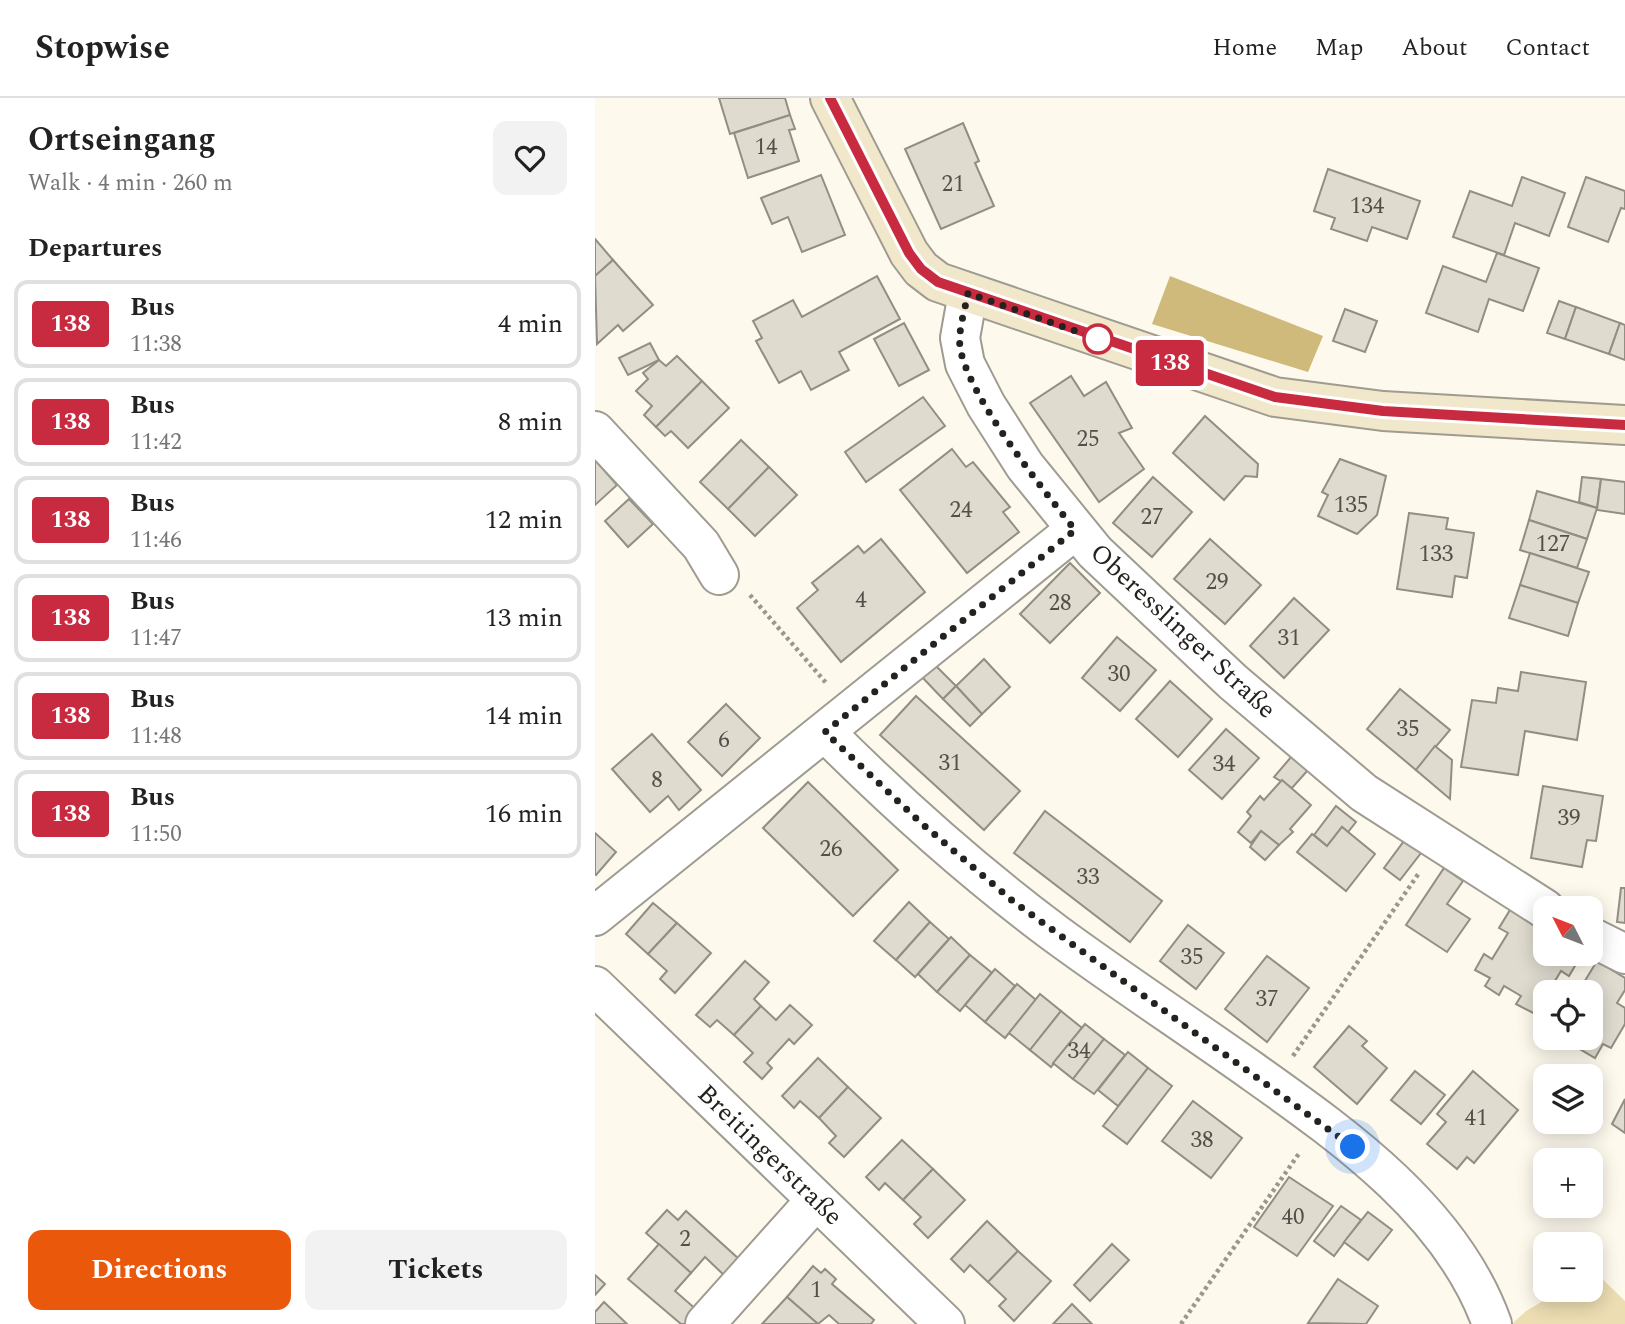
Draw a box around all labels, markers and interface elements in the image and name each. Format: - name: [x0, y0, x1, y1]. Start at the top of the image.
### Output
- text: Stopwise: [35, 23, 170, 73]
- text: Home: [1212, 30, 1277, 66]
- text: Map: [1315, 30, 1363, 66]
- text: About: [1401, 30, 1467, 66]
- text: Contact: [1505, 30, 1590, 66]
- text: Ortseingang: [28, 115, 216, 165]
- button: heart: [493, 121, 567, 195]
- house number: 14: [755, 130, 778, 165]
- text: Walk · 4 min · 260 m: [28, 166, 233, 201]
- house number: 21: [942, 167, 965, 202]
- house number: 134: [1350, 189, 1385, 224]
- text: Departures: [28, 228, 162, 268]
- text: Bus: [130, 287, 175, 327]
- text: 4 min: [498, 304, 563, 344]
- text: 138: [50, 306, 91, 342]
- unlabelled marker: [1083, 324, 1113, 354]
- text: 11:38: [130, 327, 182, 362]
- line badge: 138: [1130, 340, 1210, 386]
- text: 138: [1150, 345, 1190, 381]
- text: Bus: [130, 385, 175, 425]
- text: 8 min: [498, 402, 563, 442]
- text: 138: [50, 404, 91, 440]
- house number: 25: [1077, 422, 1100, 457]
- text: 11:42: [130, 425, 182, 460]
- text: Bus: [130, 483, 175, 523]
- house number: 135: [1334, 488, 1368, 523]
- house number: 24: [950, 493, 973, 528]
- text: 12 min: [485, 500, 563, 540]
- house number: 27: [1141, 500, 1164, 535]
- text: 138: [50, 502, 91, 538]
- text: 11:46: [130, 523, 182, 558]
- house number: 127: [1536, 527, 1570, 562]
- street label: Oberesslinger Straße: [1081, 534, 1285, 728]
- house number: 133: [1419, 537, 1453, 572]
- house number: 29: [1206, 565, 1229, 600]
- text: Bus: [130, 581, 175, 621]
- house number: 4: [855, 583, 867, 618]
- house number: 28: [1049, 586, 1072, 621]
- text: 13 min: [485, 598, 563, 638]
- text: 138: [50, 600, 91, 636]
- text: 11:47: [130, 621, 182, 656]
- house number: 31: [1278, 621, 1301, 656]
- house number: 30: [1108, 657, 1131, 692]
- text: Bus: [130, 679, 175, 719]
- text: 14 min: [485, 696, 563, 736]
- text: 138: [50, 698, 91, 734]
- house number: 35: [1397, 712, 1420, 747]
- text: 11:48: [130, 719, 182, 754]
- house number: 6: [718, 723, 730, 758]
- house number: 31: [939, 746, 962, 781]
- house number: 34: [1213, 747, 1236, 782]
- house number: 8: [651, 763, 663, 798]
- text: Bus: [130, 777, 175, 817]
- text: 16 min: [485, 794, 563, 834]
- text: 138: [50, 796, 91, 832]
- house number: 39: [1558, 801, 1581, 836]
- text: 11:50: [130, 817, 182, 852]
- house number: 26: [820, 832, 843, 867]
- house number: 33: [1077, 860, 1100, 895]
- north arrow: [1533, 896, 1603, 966]
- map controls: [1533, 896, 1603, 1302]
- house number: 35: [1181, 940, 1204, 975]
- button: locate: [1533, 980, 1603, 1050]
- house number: 37: [1256, 982, 1279, 1017]
- house number: 34: [1068, 1034, 1091, 1069]
- button: layers: [1533, 1064, 1603, 1134]
- street label: Breitingerstraße: [688, 1075, 852, 1235]
- house number: 41: [1465, 1101, 1488, 1136]
- house number: 38: [1191, 1123, 1214, 1158]
- your location: [1335, 1129, 1370, 1164]
- button: +: [1533, 1148, 1603, 1218]
- house number: 40: [1282, 1200, 1305, 1235]
- house number: 2: [679, 1222, 691, 1257]
- button: Directions: [28, 1230, 291, 1310]
- button: Tickets: [305, 1230, 567, 1310]
- button: −: [1533, 1232, 1603, 1302]
- house number: 1: [810, 1273, 822, 1308]

